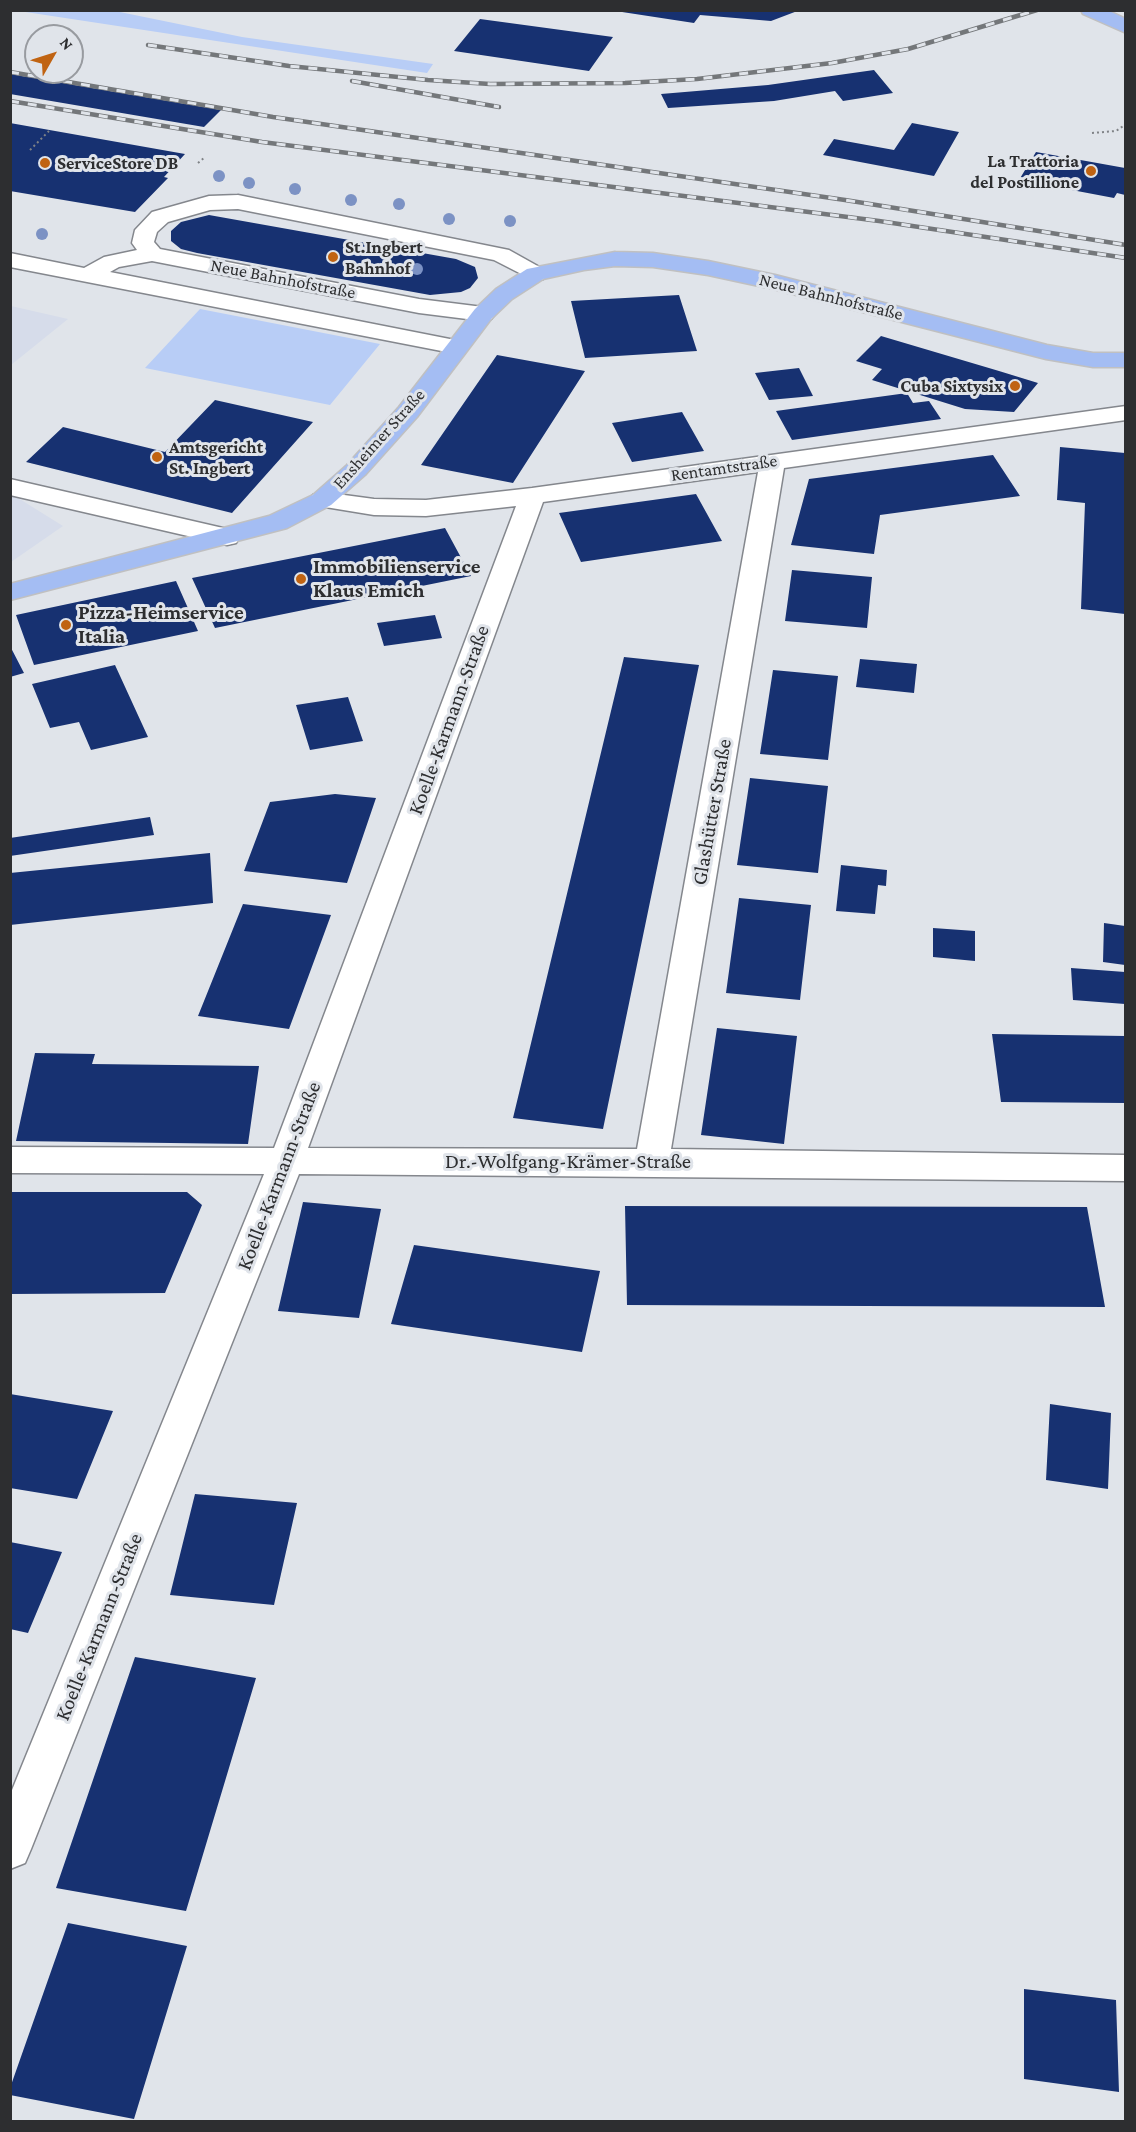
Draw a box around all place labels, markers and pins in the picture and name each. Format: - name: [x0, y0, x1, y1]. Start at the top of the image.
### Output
- place label: La Trattoria del Postillione: [970, 150, 1079, 192]
- place label: ServiceStore DB: [57, 152, 178, 174]
- marker: ServiceStore DB: [38, 156, 52, 170]
- marker: La Trattoria del Postillione: [1084, 164, 1098, 178]
- place label: St.Ingbert Bahnhof: [345, 236, 423, 278]
- marker: St.Ingbert Bahnhof: [326, 250, 340, 264]
- place label: Cuba Sixtysix: [900, 375, 1003, 397]
- marker: Cuba Sixtysix: [1008, 379, 1022, 393]
- place label: Amtsgericht St. Ingbert: [169, 436, 263, 478]
- marker: Amtsgericht St. Ingbert: [150, 450, 164, 464]
- place label: Immobilienservice Klaus Emich: [313, 554, 480, 604]
- marker: Immobilienservice Klaus Emich: [294, 572, 308, 586]
- place label: Pizza-Heimservice Italia: [78, 600, 244, 650]
- marker: Pizza-Heimservice Italia: [59, 618, 73, 632]

